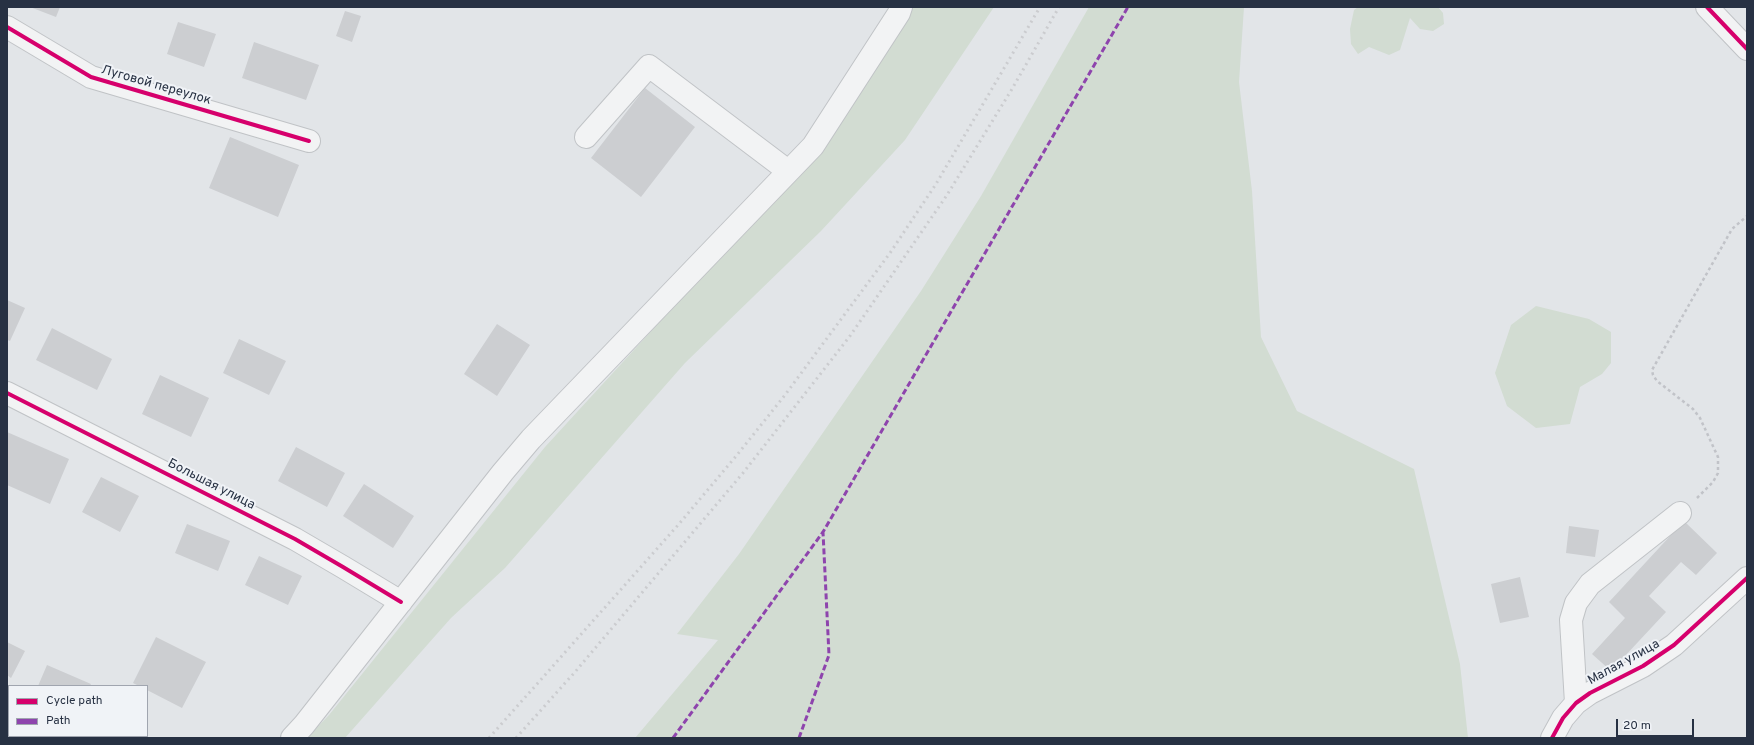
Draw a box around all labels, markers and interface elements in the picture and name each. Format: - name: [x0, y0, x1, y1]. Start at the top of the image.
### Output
- street label: Луговой переулок: [99, 63, 213, 109]
- street label: Большая улица: [165, 456, 257, 514]
- street label: Малая улица: [1585, 637, 1663, 689]
- legend: [8, 685, 148, 737]
- text: Cycle path: [46, 693, 103, 709]
- scale bar: [1618, 711, 1696, 737]
- text: Path: [46, 713, 71, 729]
- text: 20 m: [1623, 718, 1651, 734]

